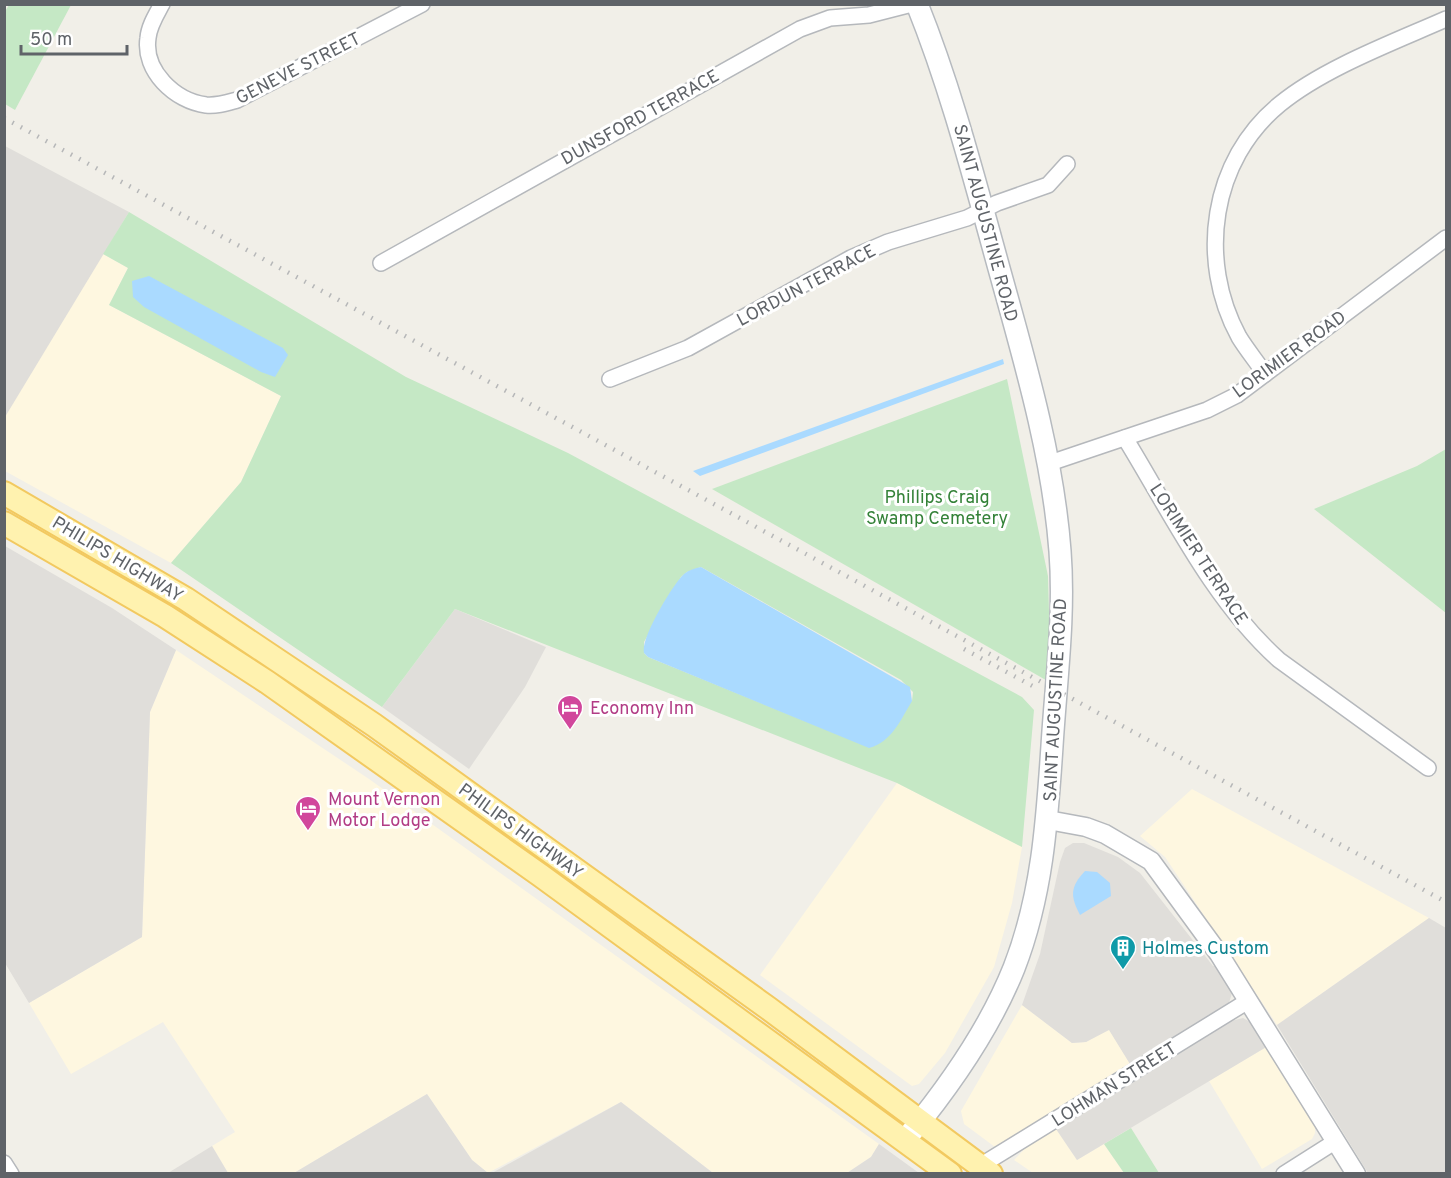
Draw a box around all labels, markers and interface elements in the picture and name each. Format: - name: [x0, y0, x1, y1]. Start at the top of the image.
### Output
- scale bar: [21, 18, 128, 56]
- street label: GENEVE STREET: [232, 28, 365, 111]
- text: 50 m: [30, 29, 72, 52]
- street label: DUNSFORD TERRACE: [558, 65, 724, 171]
- street label: SAINT AUGUSTINE ROAD: [947, 122, 1022, 325]
- street label: LORDUN TERRACE: [733, 240, 880, 333]
- street label: LORIMIER ROAD: [1229, 306, 1351, 404]
- street label: LORIMIER TERRACE: [1143, 480, 1252, 630]
- park label: Phillips Craig Swamp Cemetery: [866, 487, 1008, 531]
- street label: PHILIPS HIGHWAY: [48, 512, 187, 608]
- street label: SAINT AUGUSTINE ROAD: [1040, 598, 1073, 802]
- hotel icon: Economy Inn: [555, 693, 585, 731]
- place label: Economy Inn: [590, 698, 694, 721]
- street label: PHILIPS HIGHWAY: [453, 779, 587, 885]
- place label: Mount Vernon Motor Lodge: [328, 789, 440, 833]
- hotel icon: Mount Vernon Motor Lodge: [293, 794, 323, 832]
- building icon: Holmes Custom: [1108, 933, 1138, 971]
- place label: Holmes Custom: [1142, 938, 1269, 961]
- street label: LOHMAN STREET: [1048, 1038, 1182, 1133]

